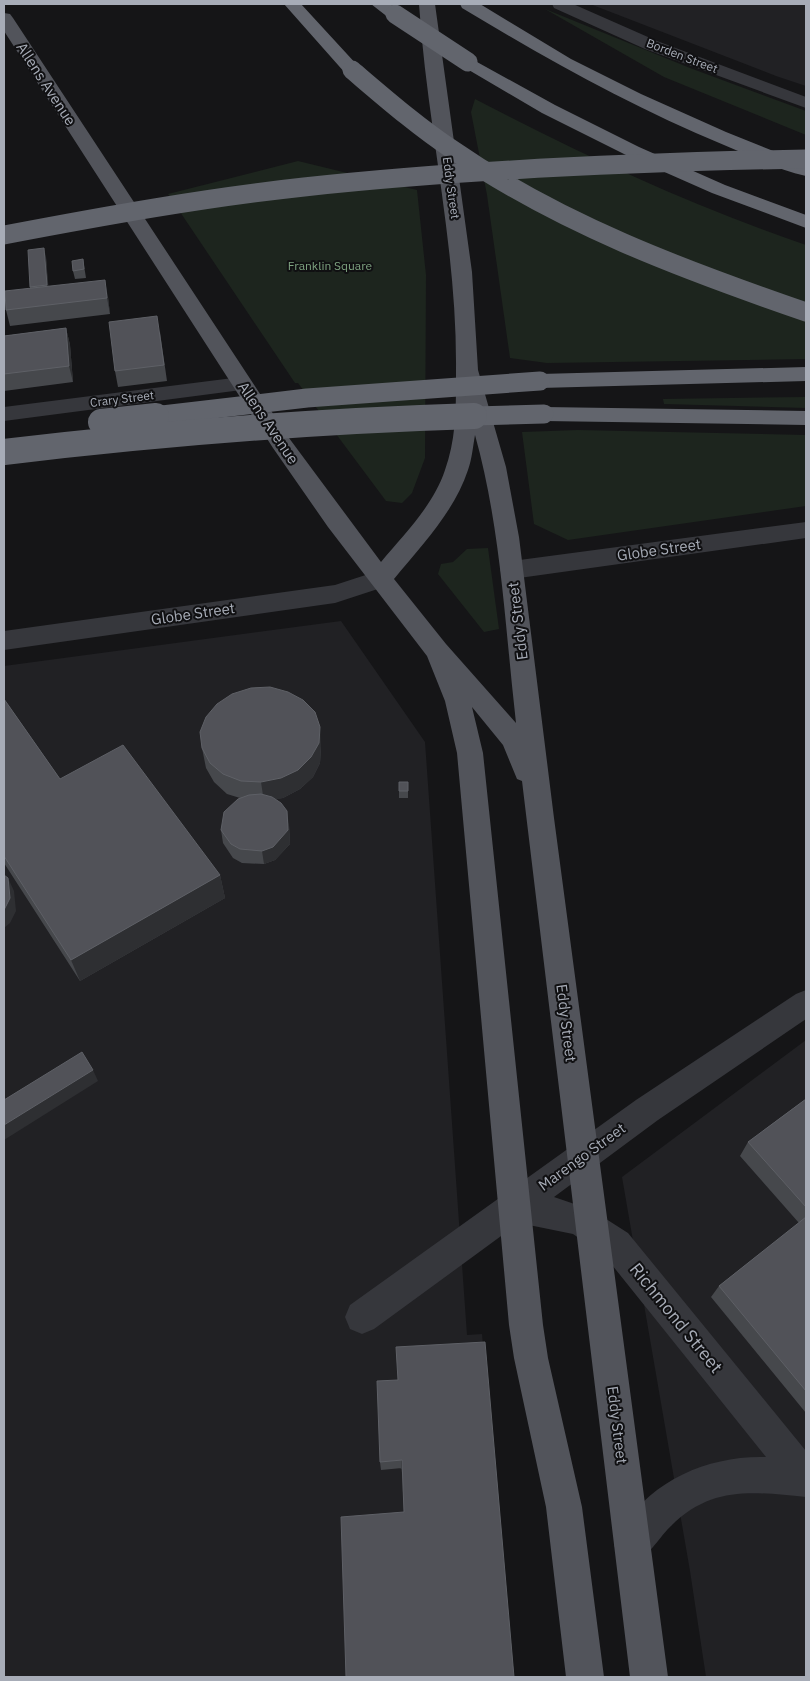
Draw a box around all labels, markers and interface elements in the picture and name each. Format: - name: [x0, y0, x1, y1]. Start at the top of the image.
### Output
- street label: Borden Street: [644, 35, 720, 76]
- street label: Allens Avenue: [12, 39, 80, 129]
- street label: Eddy Street: [440, 156, 463, 220]
- park label: Franklin Square: [288, 258, 373, 273]
- street label: Allens Avenue: [234, 378, 303, 468]
- street label: Crary Street: [89, 387, 155, 410]
- street label: Globe Street: [616, 534, 702, 565]
- street label: Eddy Street: [503, 581, 532, 661]
- street label: Globe Street: [150, 598, 236, 629]
- street label: Eddy Street: [552, 983, 581, 1063]
- street label: Marengo Street: [534, 1119, 629, 1195]
- street label: Richmond Street: [625, 1258, 728, 1378]
- street label: Eddy Street: [603, 1385, 632, 1465]

